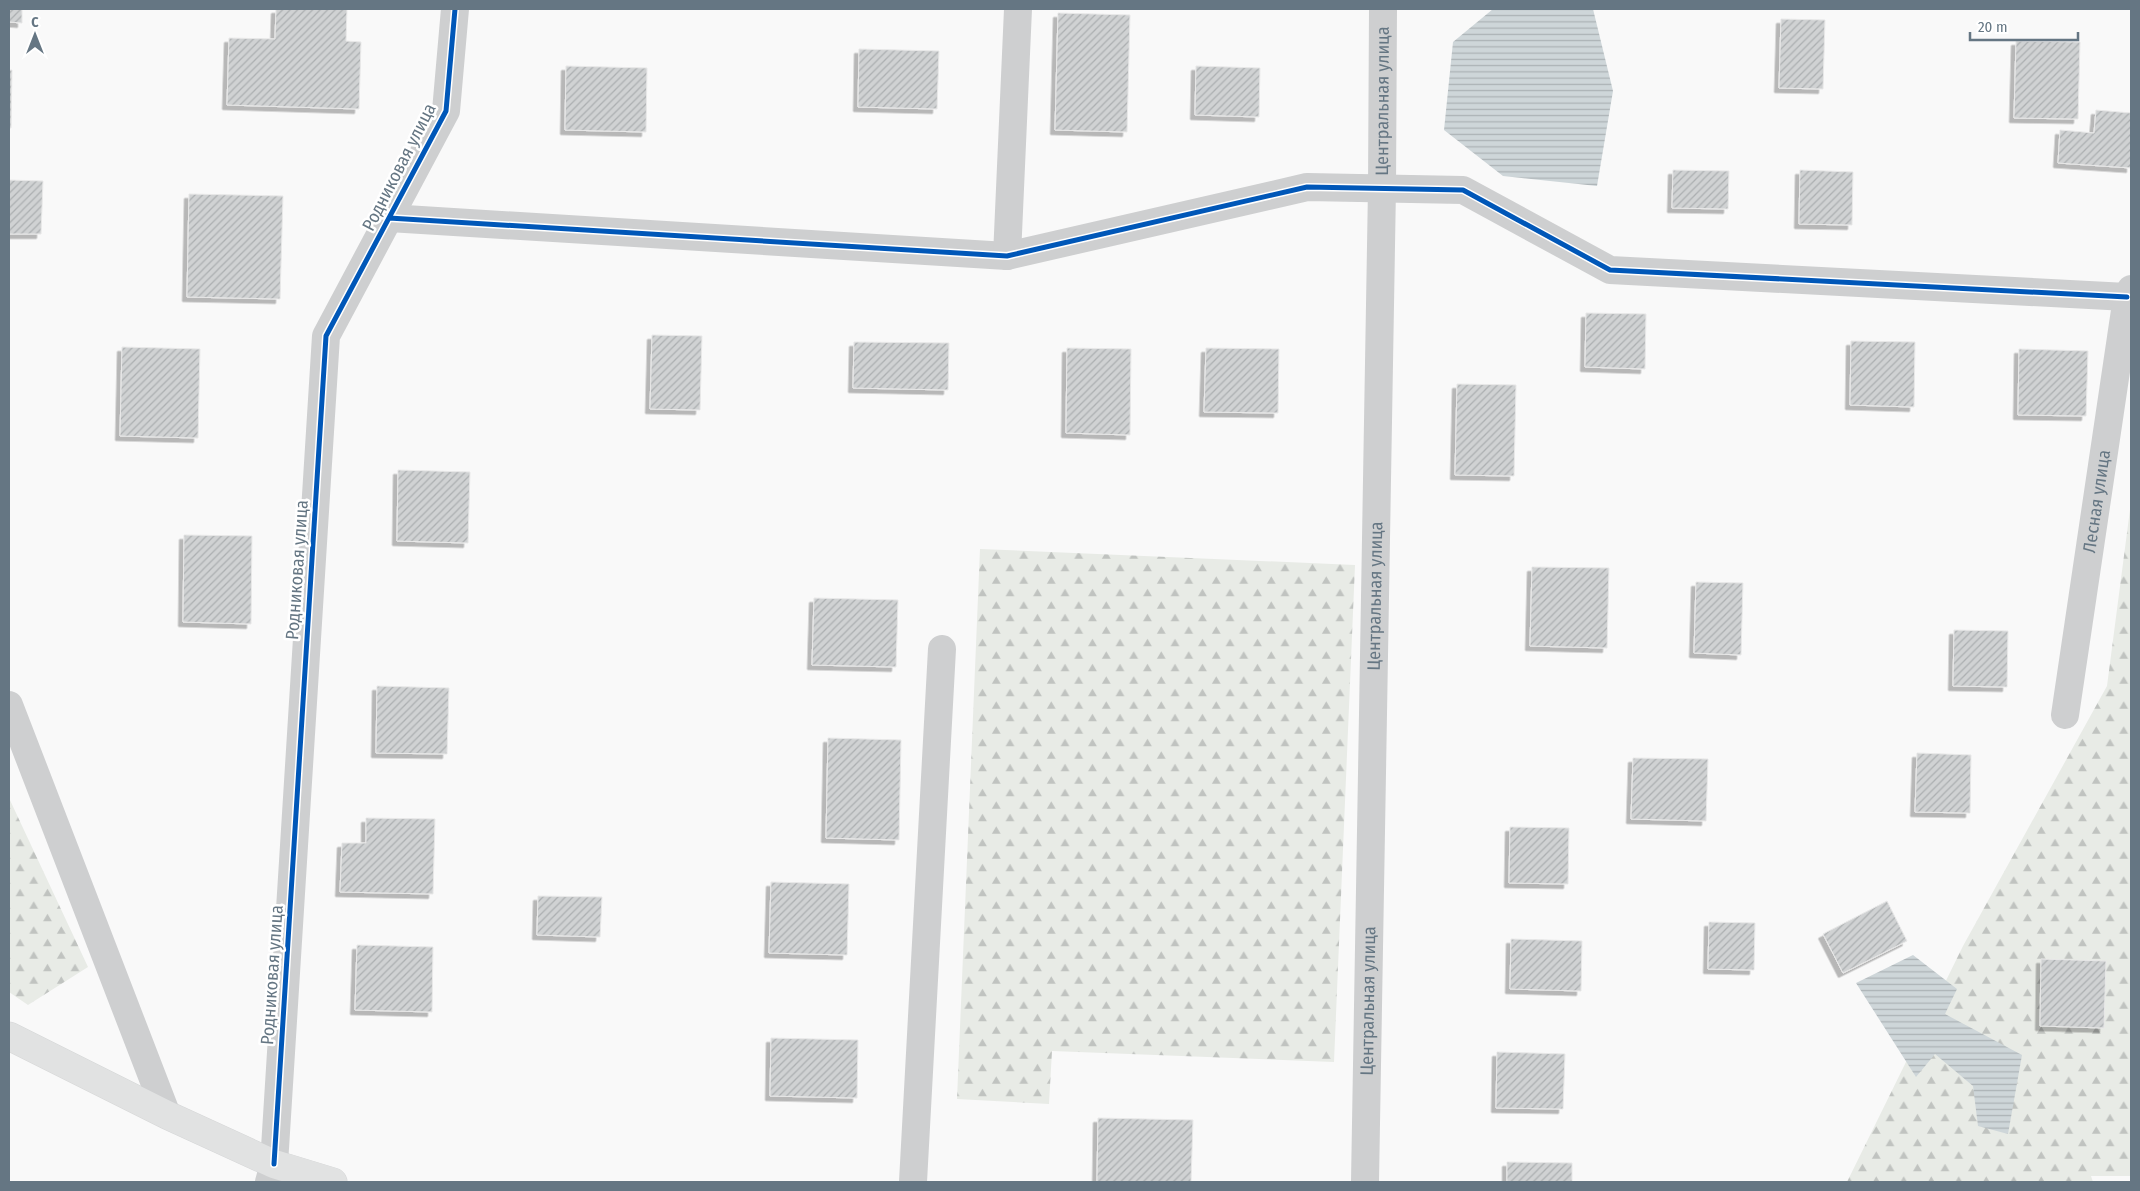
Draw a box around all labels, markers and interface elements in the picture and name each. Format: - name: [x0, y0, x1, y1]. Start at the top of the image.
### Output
- north arrow: [10, 10, 60, 60]
- scale bar: [1970, 10, 2078, 42]
- text: С: [31, 14, 39, 31]
- text: 20 m: [1978, 18, 2008, 36]
- street label: Центральная улица: [1371, 26, 1394, 176]
- street label: Родниковая улица: [357, 99, 441, 234]
- street label: Лесная улица: [2078, 448, 2115, 554]
- street label: Родниковая улица: [281, 499, 313, 641]
- street label: Центральная улица: [1363, 521, 1387, 671]
- street label: Родниковая улица: [256, 904, 288, 1046]
- street label: Центральная улица: [1356, 926, 1380, 1076]

